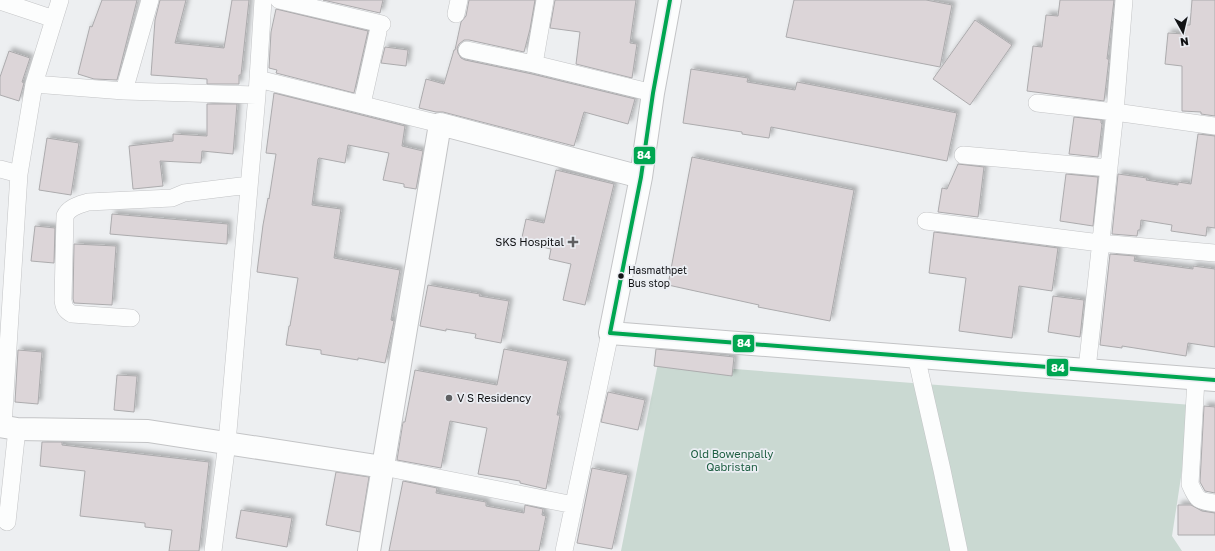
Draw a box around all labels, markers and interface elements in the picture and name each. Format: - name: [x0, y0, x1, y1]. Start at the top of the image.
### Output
- north arrow: [1163, 12, 1203, 52]
- text: N: [1179, 35, 1190, 49]
- line badge: 84: [633, 146, 656, 165]
- text: 84: [637, 148, 651, 161]
- place label: SKS Hospital: [495, 235, 564, 248]
- marker: SKS Hospital: [567, 236, 579, 248]
- place label: Hasmathpet Bus stop: [628, 264, 687, 289]
- marker: Hasmathpet Bus stop: [616, 271, 626, 281]
- line badge: 84: [732, 334, 755, 353]
- text: 84: [737, 336, 751, 349]
- line badge: 84: [1046, 358, 1069, 377]
- text: 84: [1051, 361, 1065, 374]
- place label: V S Residency: [457, 391, 531, 404]
- marker: V S Residency: [444, 393, 454, 403]
- park label: Old Bowenpally Qabristan: [691, 447, 773, 473]

